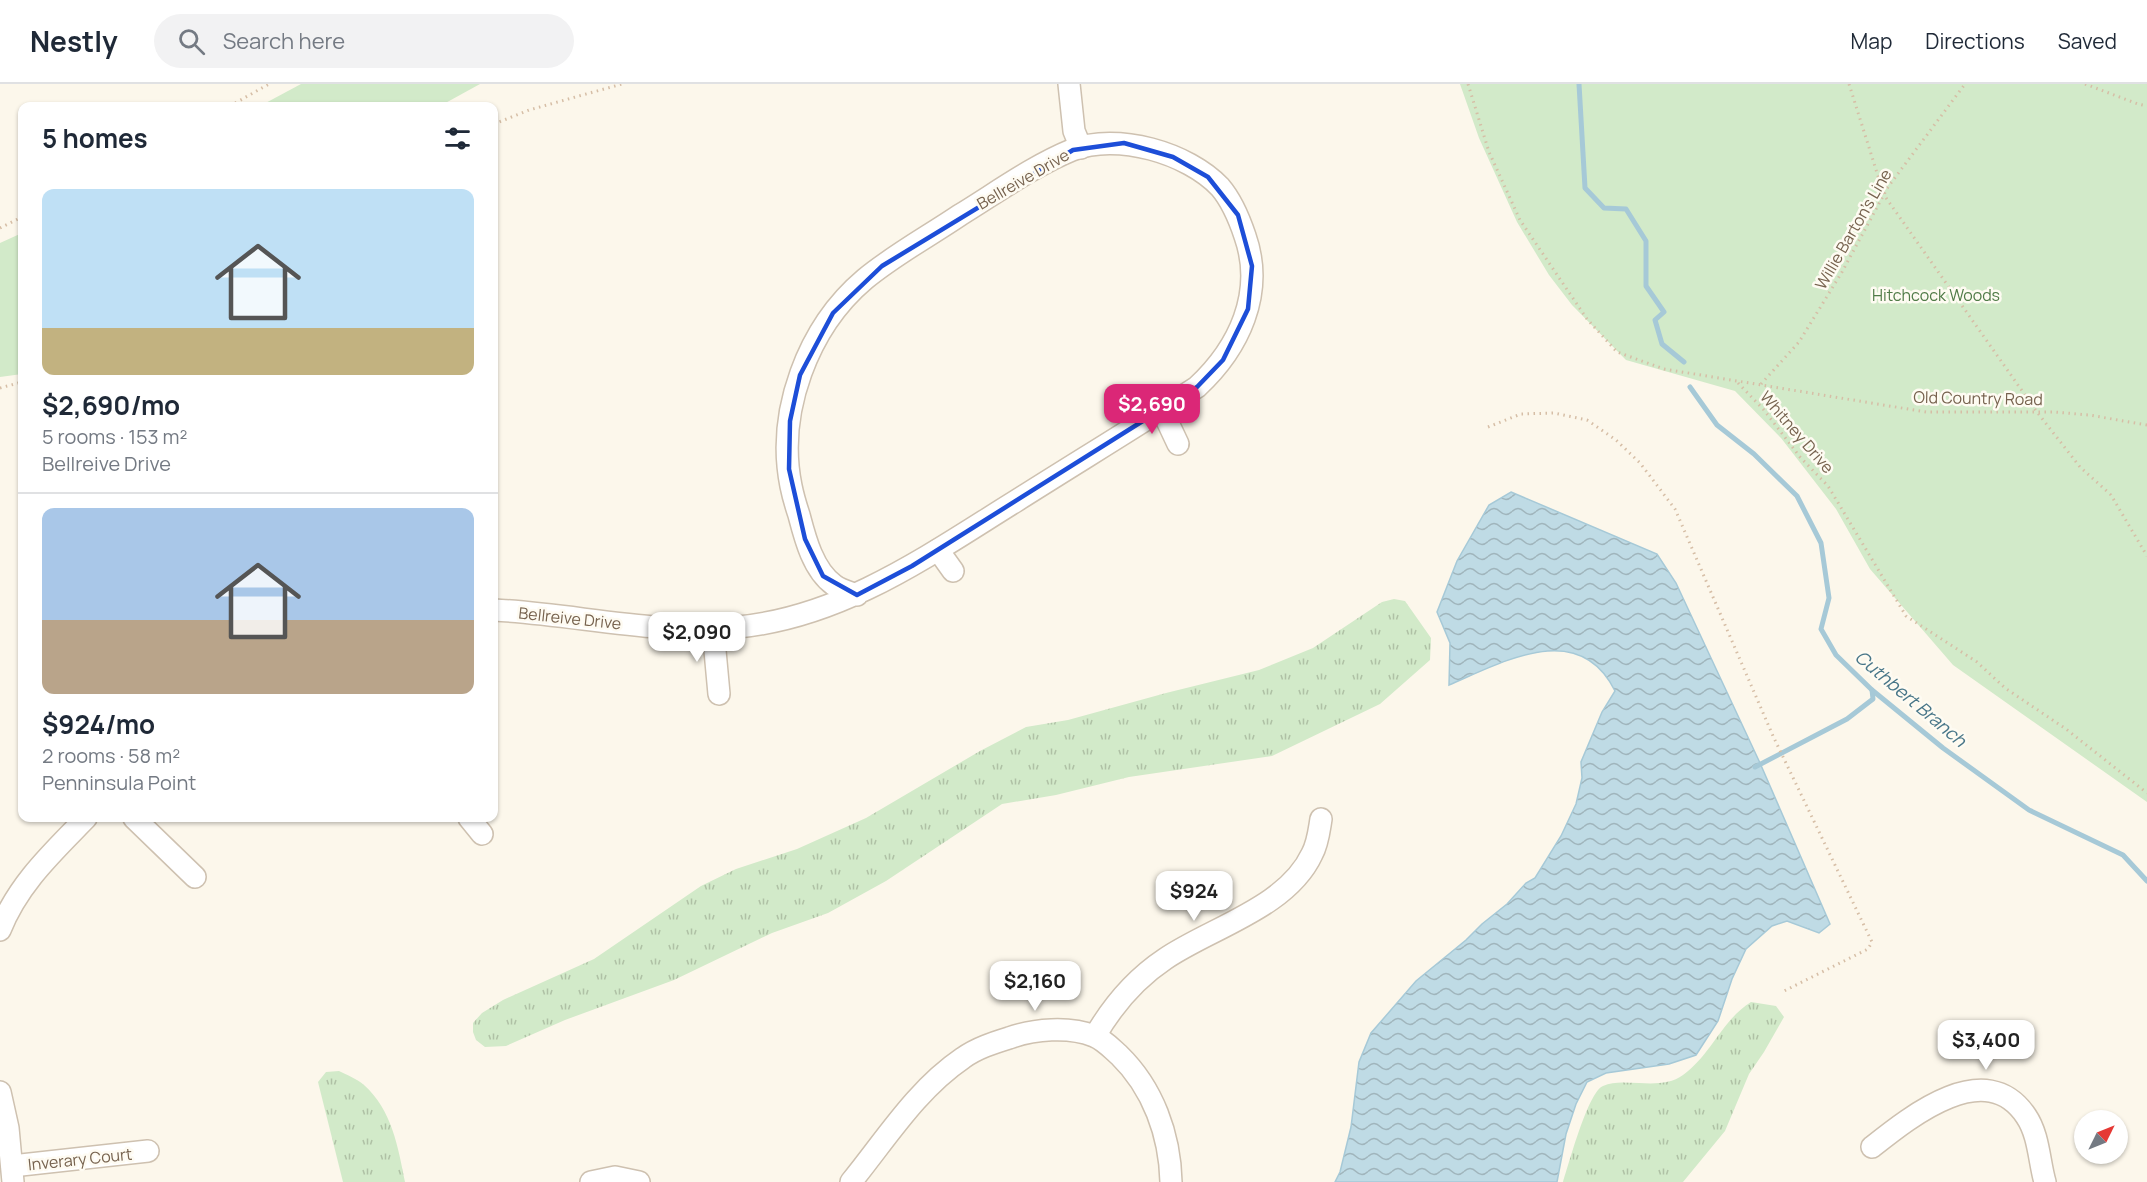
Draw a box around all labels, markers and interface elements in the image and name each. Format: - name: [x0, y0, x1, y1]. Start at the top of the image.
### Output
- search box: [154, 14, 574, 68]
- text: Nestly: [30, 22, 118, 60]
- icon: search: [175, 25, 208, 58]
- text: Search here: [223, 26, 345, 56]
- text: Map: [1851, 27, 1892, 55]
- text: Directions: [1925, 27, 2025, 55]
- text: Saved: [2058, 27, 2117, 55]
- text: 5 homes: [42, 120, 148, 156]
- icon: filters: [441, 122, 474, 155]
- street label: Bellreive Drive: [973, 144, 1073, 214]
- street label: Willie Barton's Line: [1810, 165, 1896, 293]
- icon: home: [204, 228, 312, 336]
- park label: Hitchcock Woods: [1872, 284, 2000, 306]
- pin: $2,690: [1103, 384, 1201, 435]
- street label: Whitney Drive: [1755, 386, 1839, 478]
- street label: Old Country Road: [1913, 386, 2043, 410]
- text: $2,690/mo: [42, 387, 180, 423]
- text: $2,690: [1118, 390, 1186, 417]
- text: 5 rooms · 153 m²: [42, 423, 188, 450]
- text: Bellreive Drive: [42, 450, 171, 477]
- icon: home: [204, 547, 312, 655]
- street label: Bellreive Drive: [518, 602, 622, 634]
- pin: $2,090: [648, 612, 746, 663]
- text: $2,090: [662, 618, 732, 645]
- water label: Cuthbert Branch: [1850, 644, 1973, 753]
- text: $924/mo: [42, 706, 155, 742]
- text: 2 rooms · 58 m²: [42, 742, 180, 769]
- text: Penninsula Point: [42, 769, 196, 796]
- pin: $924: [1158, 871, 1230, 922]
- text: $924: [1170, 877, 1218, 904]
- pin: $2,160: [986, 961, 1084, 1012]
- text: $2,160: [1004, 967, 1066, 994]
- pin: $3,400: [1937, 1020, 2035, 1071]
- text: $3,400: [1952, 1026, 2020, 1053]
- north arrow: [2074, 1110, 2128, 1164]
- map controls: [2074, 1110, 2128, 1164]
- street label: Inverary Court: [27, 1143, 133, 1175]

